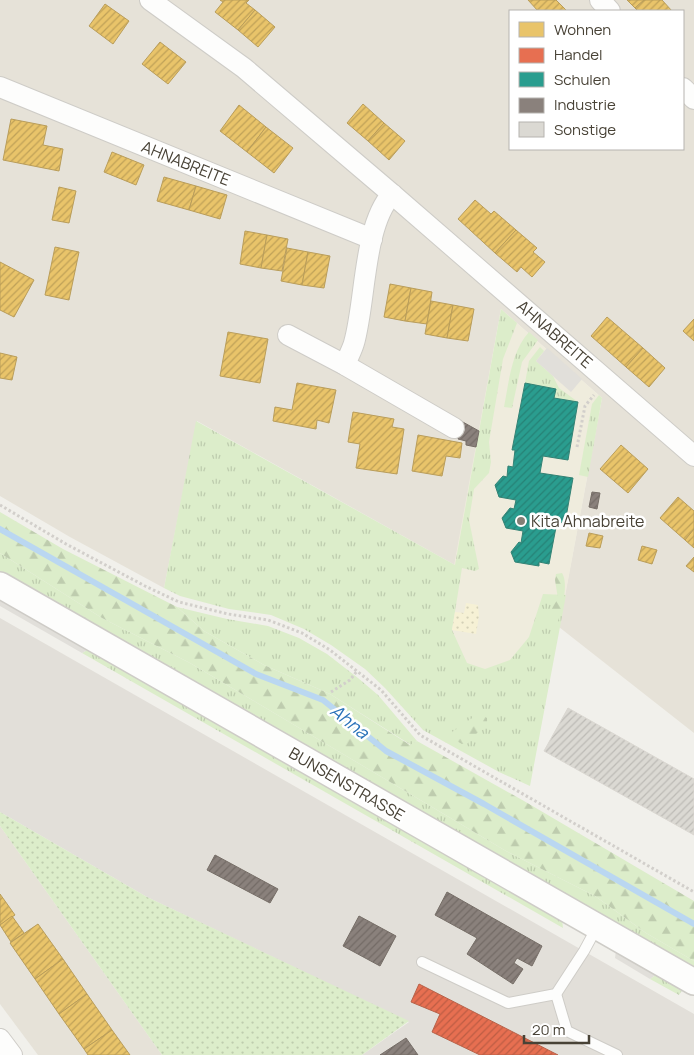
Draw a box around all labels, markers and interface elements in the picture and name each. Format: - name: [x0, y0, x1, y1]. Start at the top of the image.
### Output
- legend: [509, 10, 684, 150]
- text: Wohnen: [554, 19, 611, 40]
- text: Handel: [554, 44, 603, 65]
- text: Schulen: [554, 69, 610, 90]
- text: Industrie: [554, 94, 616, 115]
- text: Sonstige: [554, 119, 616, 140]
- street label: AHNABREITE: [138, 135, 234, 191]
- street label: AHNABREITE: [512, 295, 598, 373]
- place label: Kita Ahnabreite: [531, 510, 644, 532]
- marker: Kita Ahnabreite: [515, 515, 527, 527]
- water label: Ahna: [326, 698, 375, 744]
- street label: BUNSENSTRASSE: [285, 742, 409, 826]
- scale bar: [524, 1012, 589, 1044]
- text: 20 m: [532, 1019, 565, 1040]

